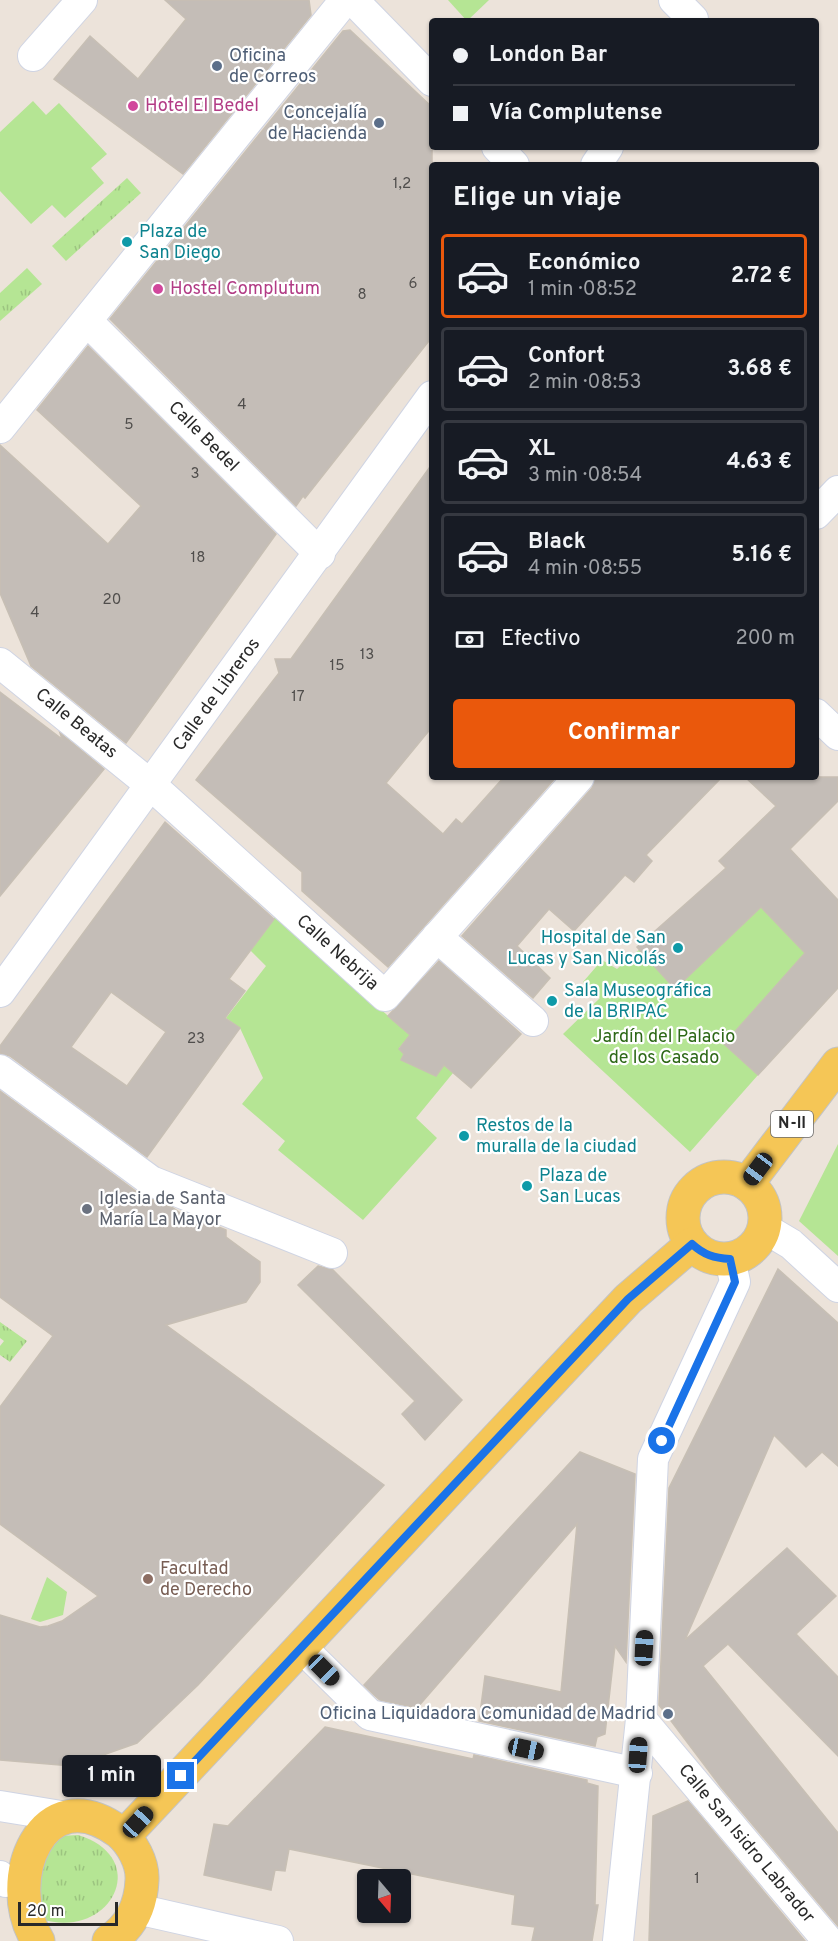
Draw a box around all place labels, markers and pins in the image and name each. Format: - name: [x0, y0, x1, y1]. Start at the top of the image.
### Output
- place label: Oficina de Correos: [229, 45, 317, 89]
- marker: Oficina de Correos: [210, 59, 224, 73]
- place label: Hotel El Bedel: [145, 95, 259, 118]
- marker: Hotel El Bedel: [126, 99, 140, 113]
- place label: Concejalía de Hacienda: [268, 102, 367, 146]
- marker: Concejalía de Hacienda: [372, 116, 386, 130]
- place label: Plaza de San Diego: [139, 221, 221, 265]
- marker: Plaza de San Diego: [120, 235, 134, 249]
- place label: Hostel Complutum: [170, 278, 320, 301]
- marker: Hostel Complutum: [151, 282, 165, 296]
- place label: Hospital de San Lucas y San Nicolás: [507, 927, 666, 971]
- marker: Hospital de San Lucas y San Nicolás: [671, 941, 685, 955]
- place label: Sala Museográfica de la BRIPAC: [564, 980, 711, 1024]
- marker: Sala Museográfica de la BRIPAC: [545, 994, 559, 1008]
- place label: Restos de la muralla de la ciudad: [476, 1115, 637, 1159]
- marker: Restos de la muralla de la ciudad: [457, 1129, 471, 1143]
- place label: Plaza de San Lucas: [539, 1165, 621, 1209]
- marker: Plaza de San Lucas: [520, 1179, 534, 1193]
- place label: Iglesia de Santa María La Mayor: [99, 1188, 226, 1232]
- marker: Iglesia de Santa María La Mayor: [80, 1202, 94, 1216]
- place label: Facultad de Derecho: [160, 1558, 252, 1602]
- marker: Facultad de Derecho: [141, 1572, 155, 1586]
- place label: Oficina Liquidadora Comunidad de Madrid: [320, 1703, 656, 1726]
- marker: Oficina Liquidadora Comunidad de Madrid: [661, 1707, 675, 1721]

